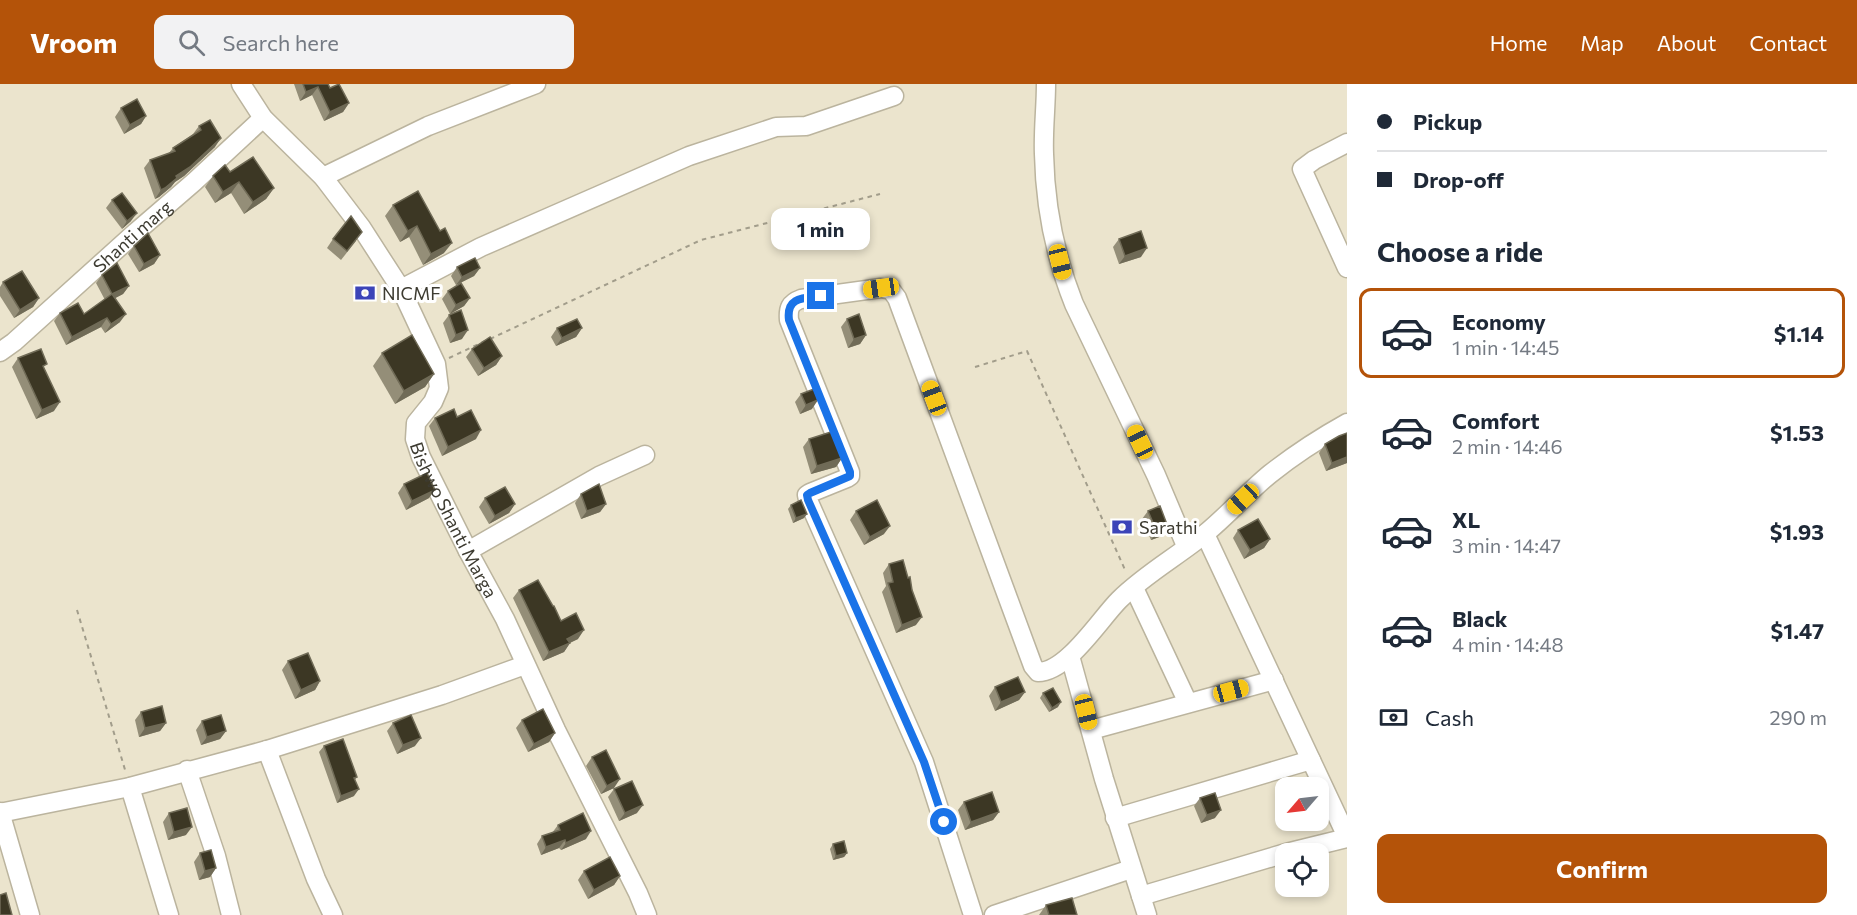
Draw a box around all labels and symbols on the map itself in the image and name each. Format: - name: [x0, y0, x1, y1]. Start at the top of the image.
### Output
- street label: Shanti marg: [88, 195, 176, 277]
- callout: 1 min: [772, 209, 870, 251]
- car: [1047, 242, 1073, 282]
- car: [862, 277, 900, 299]
- bank icon: NICMF: [353, 281, 377, 305]
- place label: NICMF: [382, 282, 441, 304]
- route end: [807, 282, 834, 309]
- car: [919, 378, 949, 418]
- car: [1124, 422, 1156, 462]
- street label: Bishwo Shanti Marga: [406, 439, 502, 601]
- car: [1224, 480, 1262, 518]
- bank icon: Sarathi: [1110, 515, 1134, 539]
- place label: Sarathi: [1139, 516, 1198, 538]
- car: [1211, 678, 1251, 704]
- car: [1073, 692, 1099, 732]
- north arrow: [1275, 777, 1329, 831]
- route start: [930, 808, 957, 835]

